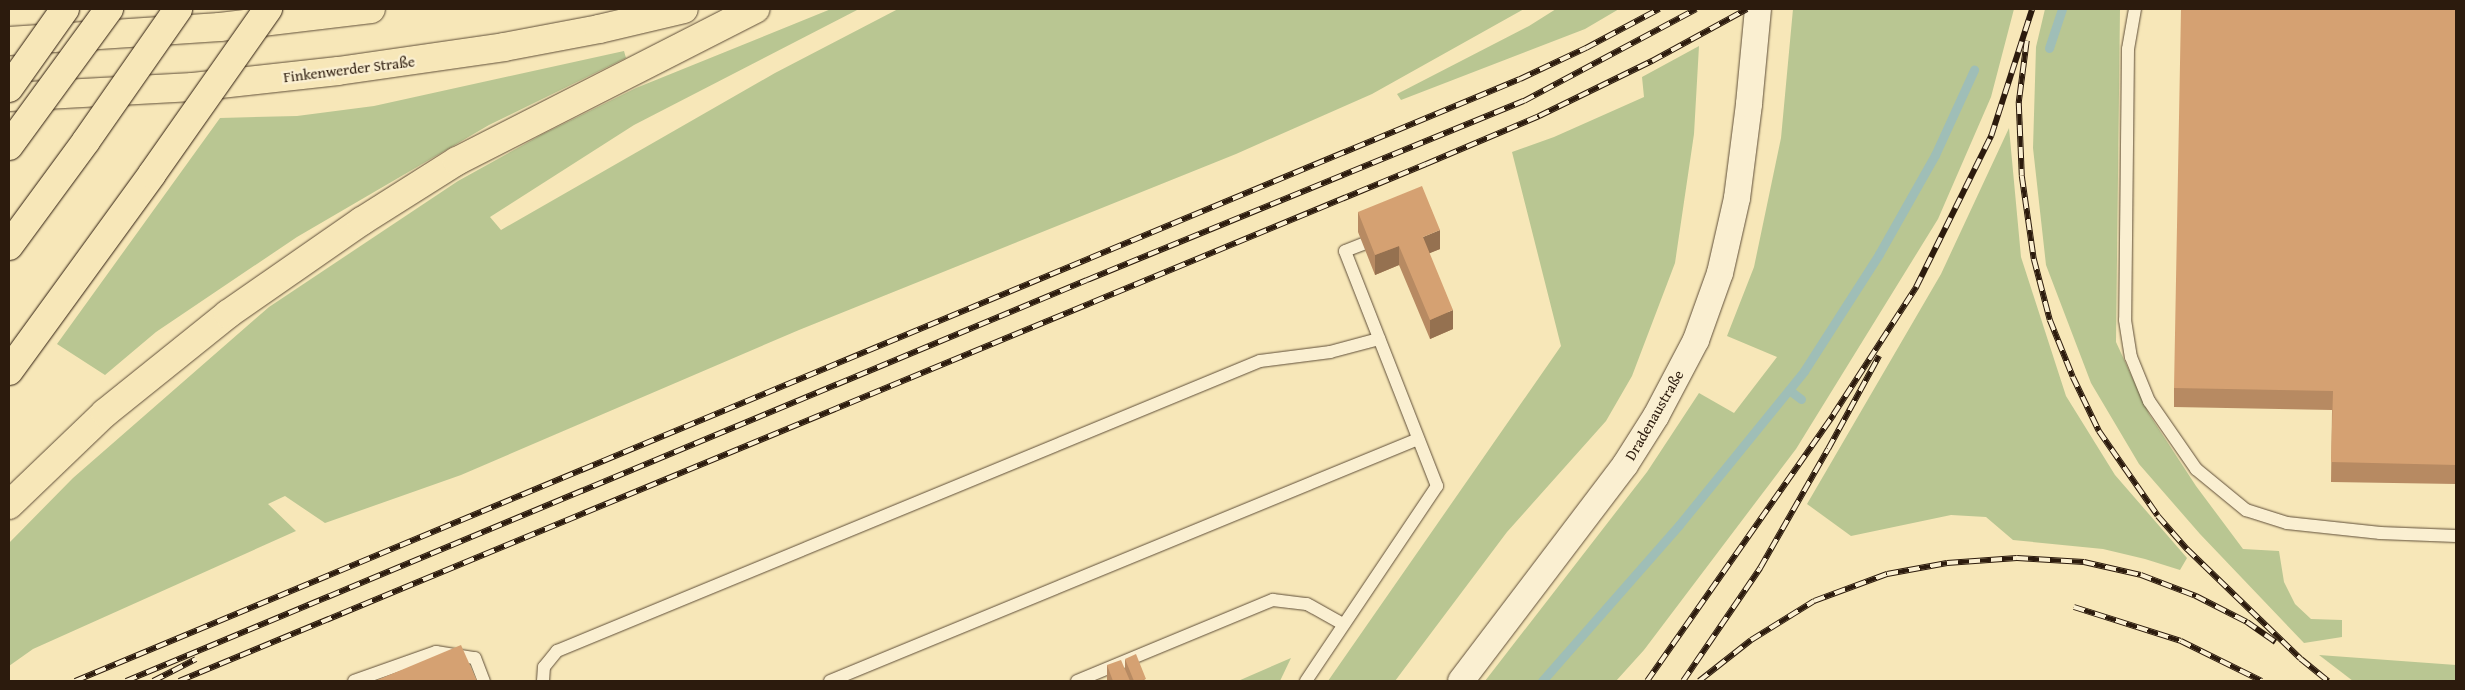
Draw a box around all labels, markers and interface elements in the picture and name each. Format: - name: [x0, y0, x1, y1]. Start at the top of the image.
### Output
- street label: Finkenwerder Straße: [282, 52, 416, 86]
- street label: Dradenaustraße: [1621, 367, 1687, 463]

